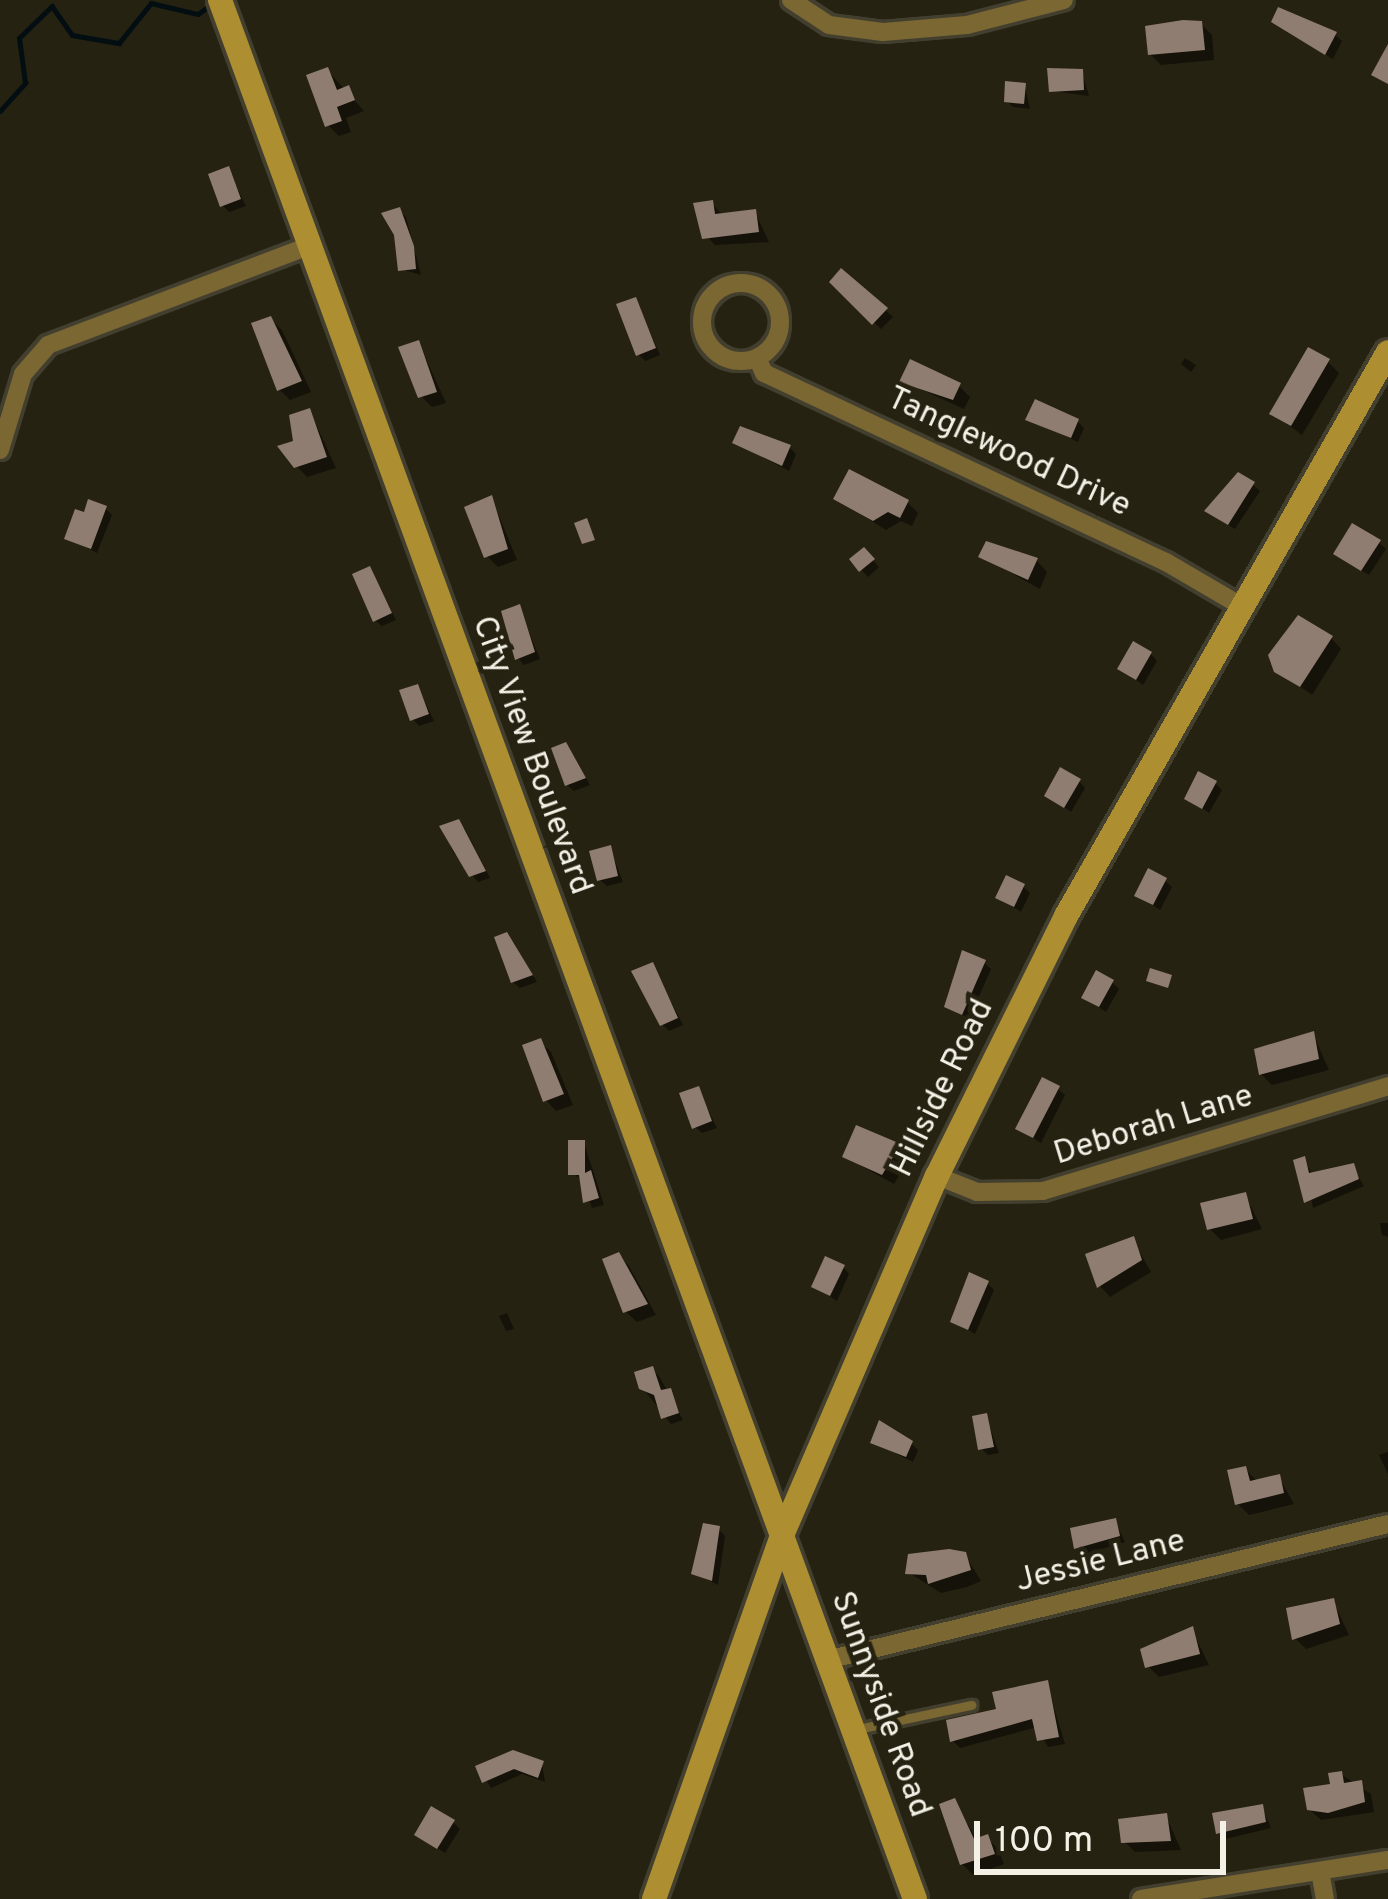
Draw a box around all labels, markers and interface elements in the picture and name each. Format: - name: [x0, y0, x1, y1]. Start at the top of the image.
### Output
- street label: Tanglewood Drive: [880, 380, 1136, 528]
- street label: City View Boulevard: [461, 611, 599, 901]
- street label: Hillside Road: [884, 994, 1004, 1184]
- street label: Deborah Lane: [1050, 1078, 1258, 1176]
- street label: Jessie Lane: [1012, 1523, 1190, 1603]
- street label: Sunnyside Road: [820, 1587, 938, 1823]
- scale bar: [980, 1797, 1232, 1871]
- text: 100 m: [995, 1819, 1093, 1865]

